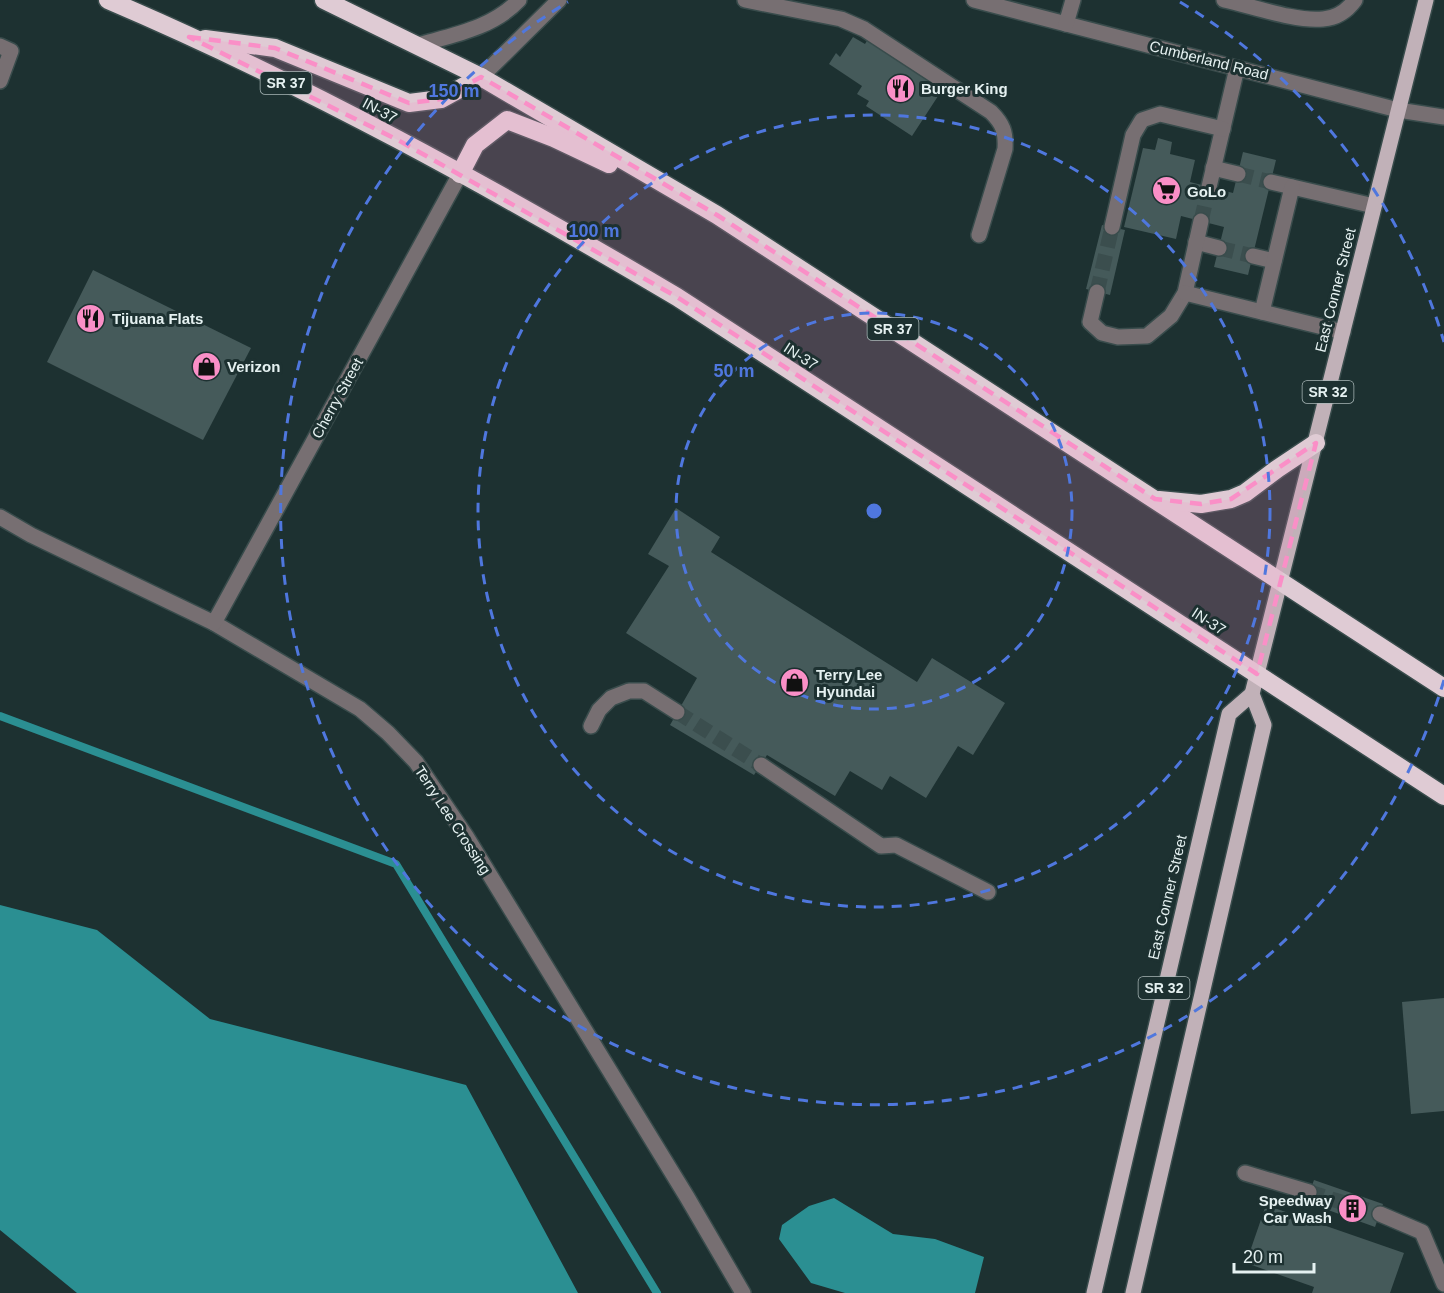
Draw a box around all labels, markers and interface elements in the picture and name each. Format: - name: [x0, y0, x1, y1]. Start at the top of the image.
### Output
- street label: Cumberland Road: [1148, 37, 1270, 83]
- road number: SR 37: [260, 72, 312, 94]
- restaurant icon: Burger King: [884, 72, 916, 104]
- place label: Burger King: [921, 80, 1008, 97]
- text: 150 m: [428, 81, 480, 101]
- street label: IN-37: [360, 94, 400, 126]
- supermarket icon: GoLo: [1150, 175, 1182, 207]
- place label: GoLo: [1187, 183, 1226, 200]
- text: 100 m: [568, 221, 620, 241]
- street label: East Conner Street: [1311, 225, 1359, 354]
- restaurant icon: Tijuana Flats: [75, 302, 107, 334]
- place label: Tijuana Flats: [112, 310, 203, 327]
- road number: SR 37: [868, 318, 918, 340]
- street label: IN-37: [781, 339, 821, 373]
- shop icon: Verizon: [190, 350, 222, 382]
- street label: Cherry Street: [308, 354, 366, 441]
- place label: Verizon: [227, 358, 280, 375]
- text: 50 m: [713, 361, 755, 381]
- road number: SR 32: [1302, 381, 1354, 403]
- centre of rings: [864, 501, 884, 521]
- street label: IN-37: [1189, 604, 1229, 638]
- place label: Terry Lee Hyundai: [816, 666, 882, 700]
- shop icon: Terry Lee Hyundai: [779, 667, 811, 699]
- street label: Terry Lee Crossing: [412, 763, 494, 877]
- street label: East Conner Street: [1144, 832, 1190, 961]
- road number: SR 32: [1138, 977, 1190, 999]
- place label: Speedway Car Wash: [1259, 1192, 1333, 1226]
- building icon: Speedway Car Wash: [1337, 1193, 1369, 1225]
- scale bar: [1234, 1236, 1314, 1274]
- text: 20 m: [1243, 1247, 1283, 1267]

